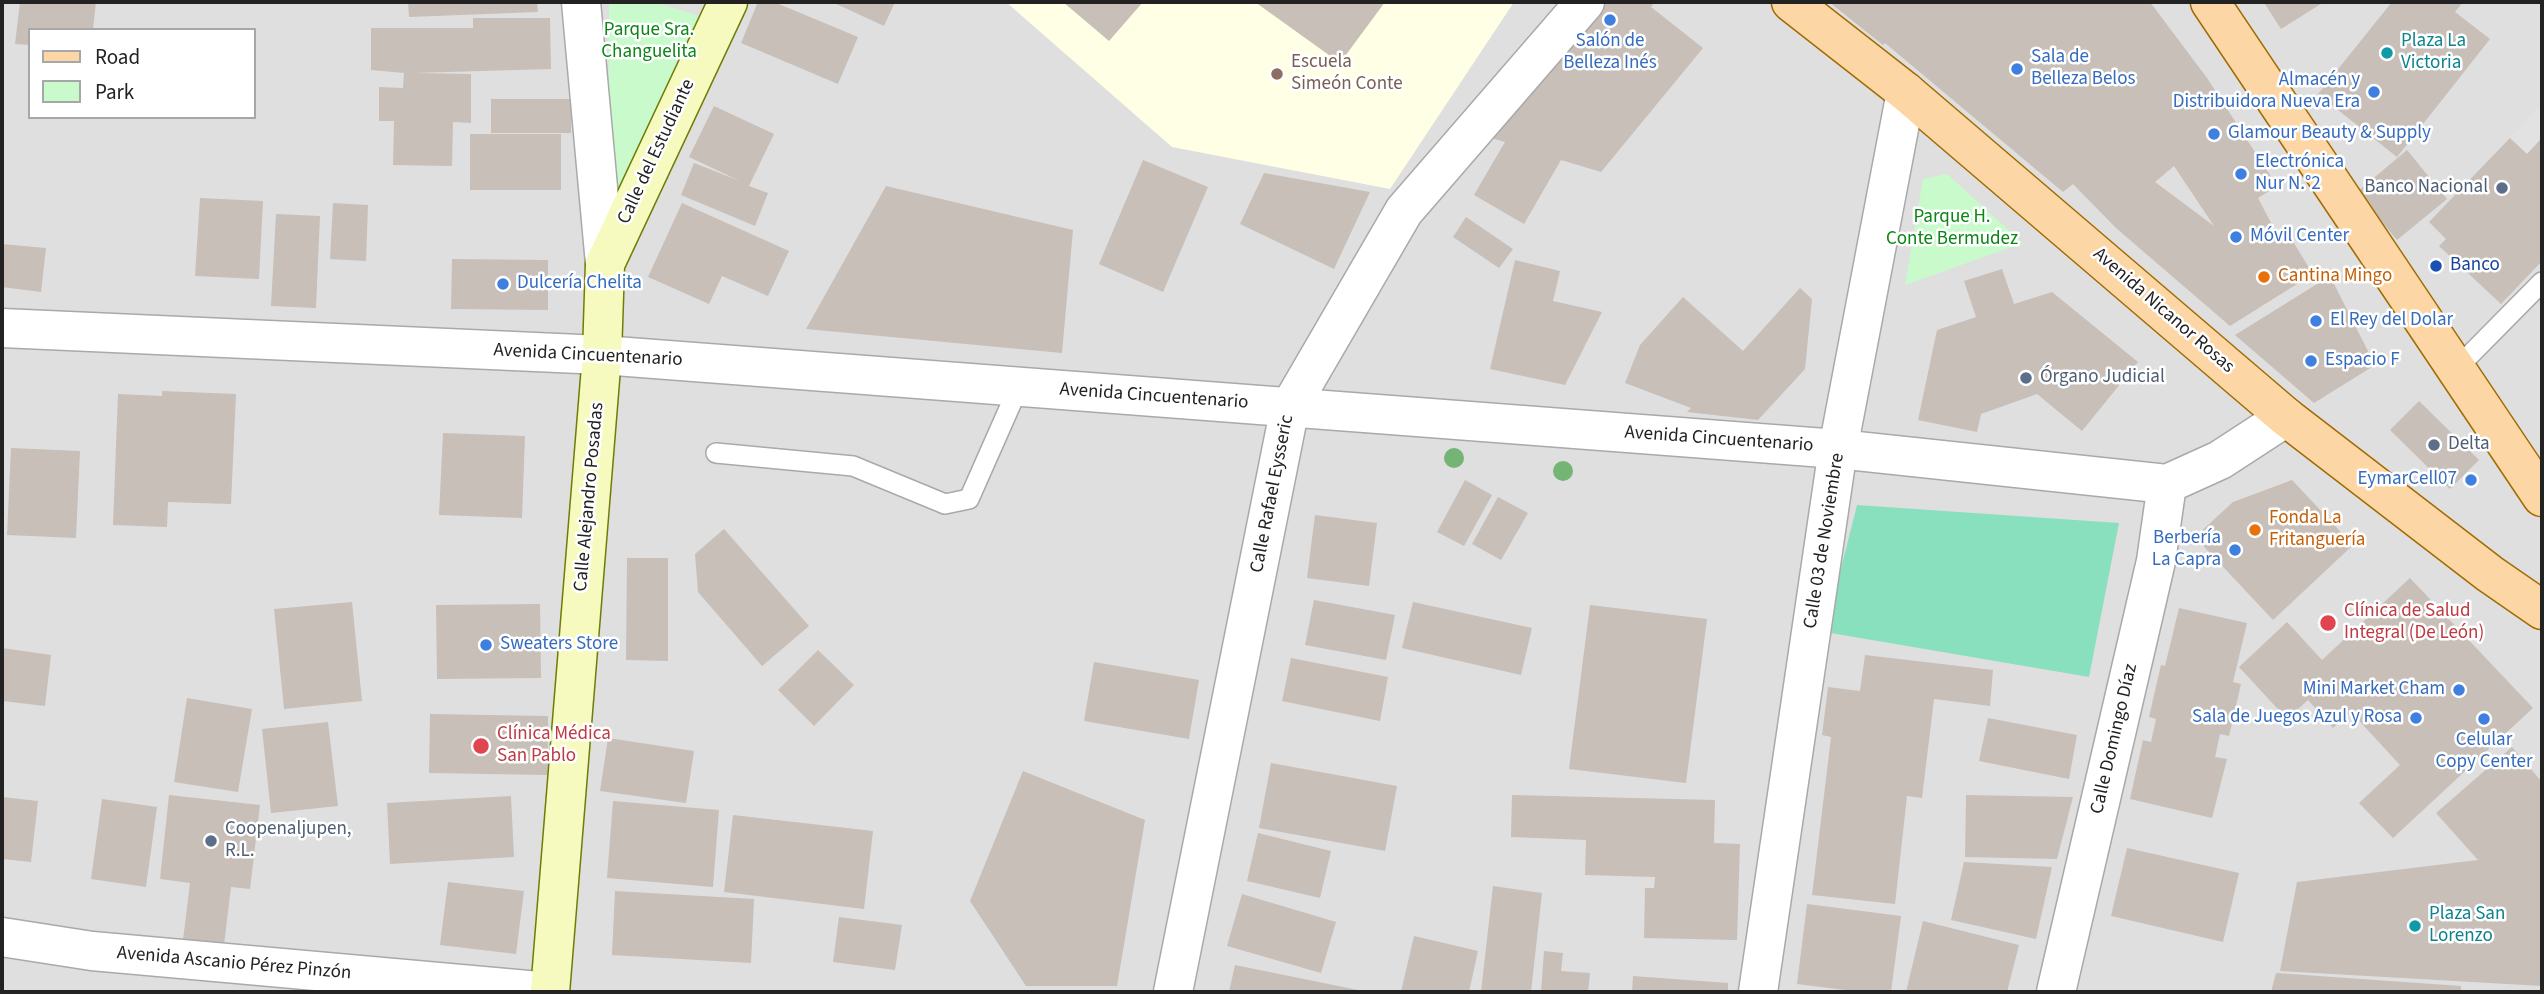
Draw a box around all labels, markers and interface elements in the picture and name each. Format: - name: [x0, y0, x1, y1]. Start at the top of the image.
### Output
- marker: Salón de Belleza Inés: [1602, 12, 1618, 28]
- park label: Parque Sra. Changuelita: [601, 20, 697, 64]
- legend: [28, 28, 256, 119]
- place label: Salón de Belleza Inés: [1563, 31, 1657, 75]
- place label: Plaza La Victoria: [2401, 31, 2466, 75]
- text: Road: [95, 42, 140, 72]
- marker: Plaza La Victoria: [2379, 45, 2395, 61]
- place label: Sala de Belleza Belos: [2031, 47, 2135, 91]
- place label: Escuela Simeón Conte: [1291, 52, 1403, 96]
- marker: Sala de Belleza Belos: [2009, 61, 2025, 77]
- marker: Escuela Simeón Conte: [1269, 66, 1285, 82]
- place label: Almacén y Distribuidora Nueva Era: [2173, 70, 2360, 114]
- street label: Calle del Estudiante: [613, 76, 701, 228]
- text: Park: [95, 77, 134, 107]
- marker: Almacén y Distribuidora Nueva Era: [2366, 84, 2382, 100]
- place label: Glamour Beauty & Supply: [2228, 123, 2431, 145]
- marker: Glamour Beauty & Supply: [2206, 126, 2222, 142]
- place label: Electrónica Nur N.°2: [2255, 152, 2344, 196]
- marker: Electrónica Nur N.°2: [2233, 166, 2249, 182]
- place label: Banco Nacional: [2364, 177, 2488, 199]
- marker: Banco Nacional: [2494, 180, 2510, 196]
- park label: Parque H. Conte Bermudez: [1886, 207, 2018, 251]
- place label: Móvil Center: [2250, 226, 2349, 248]
- marker: Móvil Center: [2228, 229, 2244, 245]
- street label: Avenida Nicanor Rosas: [2088, 243, 2238, 379]
- place label: Banco: [2450, 255, 2500, 277]
- marker: Banco: [2428, 258, 2444, 274]
- place label: Cantina Mingo: [2278, 266, 2392, 288]
- marker: Cantina Mingo: [2256, 269, 2272, 285]
- place label: Dulcería Chelita: [517, 273, 642, 295]
- marker: Dulcería Chelita: [495, 276, 511, 292]
- place label: El Rey del Dolar: [2330, 310, 2453, 332]
- marker: El Rey del Dolar: [2308, 313, 2324, 329]
- street label: Avenida Cincuentenario: [493, 340, 683, 372]
- place label: Espacio F: [2325, 350, 2400, 372]
- marker: Espacio F: [2303, 353, 2319, 369]
- place label: Órgano Judicial: [2040, 367, 2165, 389]
- marker: Órgano Judicial: [2018, 370, 2034, 386]
- street label: Avenida Cincuentenario: [1059, 379, 1249, 415]
- street label: Calle Alejandro Posadas: [570, 401, 610, 593]
- street label: Calle Rafael Eysseric: [1247, 413, 1299, 575]
- street label: Avenida Cincuentenario: [1624, 422, 1814, 458]
- place label: Delta: [2448, 434, 2490, 456]
- marker: Delta: [2426, 437, 2442, 453]
- street label: Calle 03 de Noviembre: [1800, 452, 1850, 630]
- place label: EymarCell07: [2358, 469, 2457, 491]
- marker: EymarCell07: [2463, 472, 2479, 488]
- place label: Fonda La Fritanguería: [2269, 508, 2365, 552]
- marker: Fonda La Fritanguería: [2247, 522, 2263, 538]
- place label: Berbería La Capra: [2152, 528, 2221, 572]
- marker: Berbería La Capra: [2227, 542, 2243, 558]
- place label: Clínica de Salud Integral (De León): [2344, 601, 2484, 645]
- marker: Clínica de Salud Integral (De León): [2318, 613, 2338, 633]
- place label: Sweaters Store: [500, 634, 618, 656]
- marker: Sweaters Store: [478, 637, 494, 653]
- street label: Calle Domingo Díaz: [2087, 662, 2143, 816]
- place label: Mini Market Cham: [2303, 679, 2445, 701]
- marker: Mini Market Cham: [2451, 682, 2467, 698]
- place label: Sala de Juegos Azul y Rosa: [2192, 707, 2402, 729]
- marker: Sala de Juegos Azul y Rosa: [2408, 710, 2424, 726]
- marker: Celular Copy Center: [2476, 711, 2492, 727]
- place label: Clínica Médica San Pablo: [497, 724, 611, 768]
- place label: Celular Copy Center: [2435, 730, 2533, 774]
- marker: Clínica Médica San Pablo: [471, 736, 491, 756]
- place label: Coopenaljupen, R.L.: [225, 819, 352, 863]
- marker: Coopenaljupen, R.L.: [203, 833, 219, 849]
- place label: Plaza San Lorenzo: [2429, 904, 2505, 948]
- marker: Plaza San Lorenzo: [2407, 918, 2423, 934]
- street label: Avenida Ascanio Pérez Pinzón: [116, 942, 352, 986]

